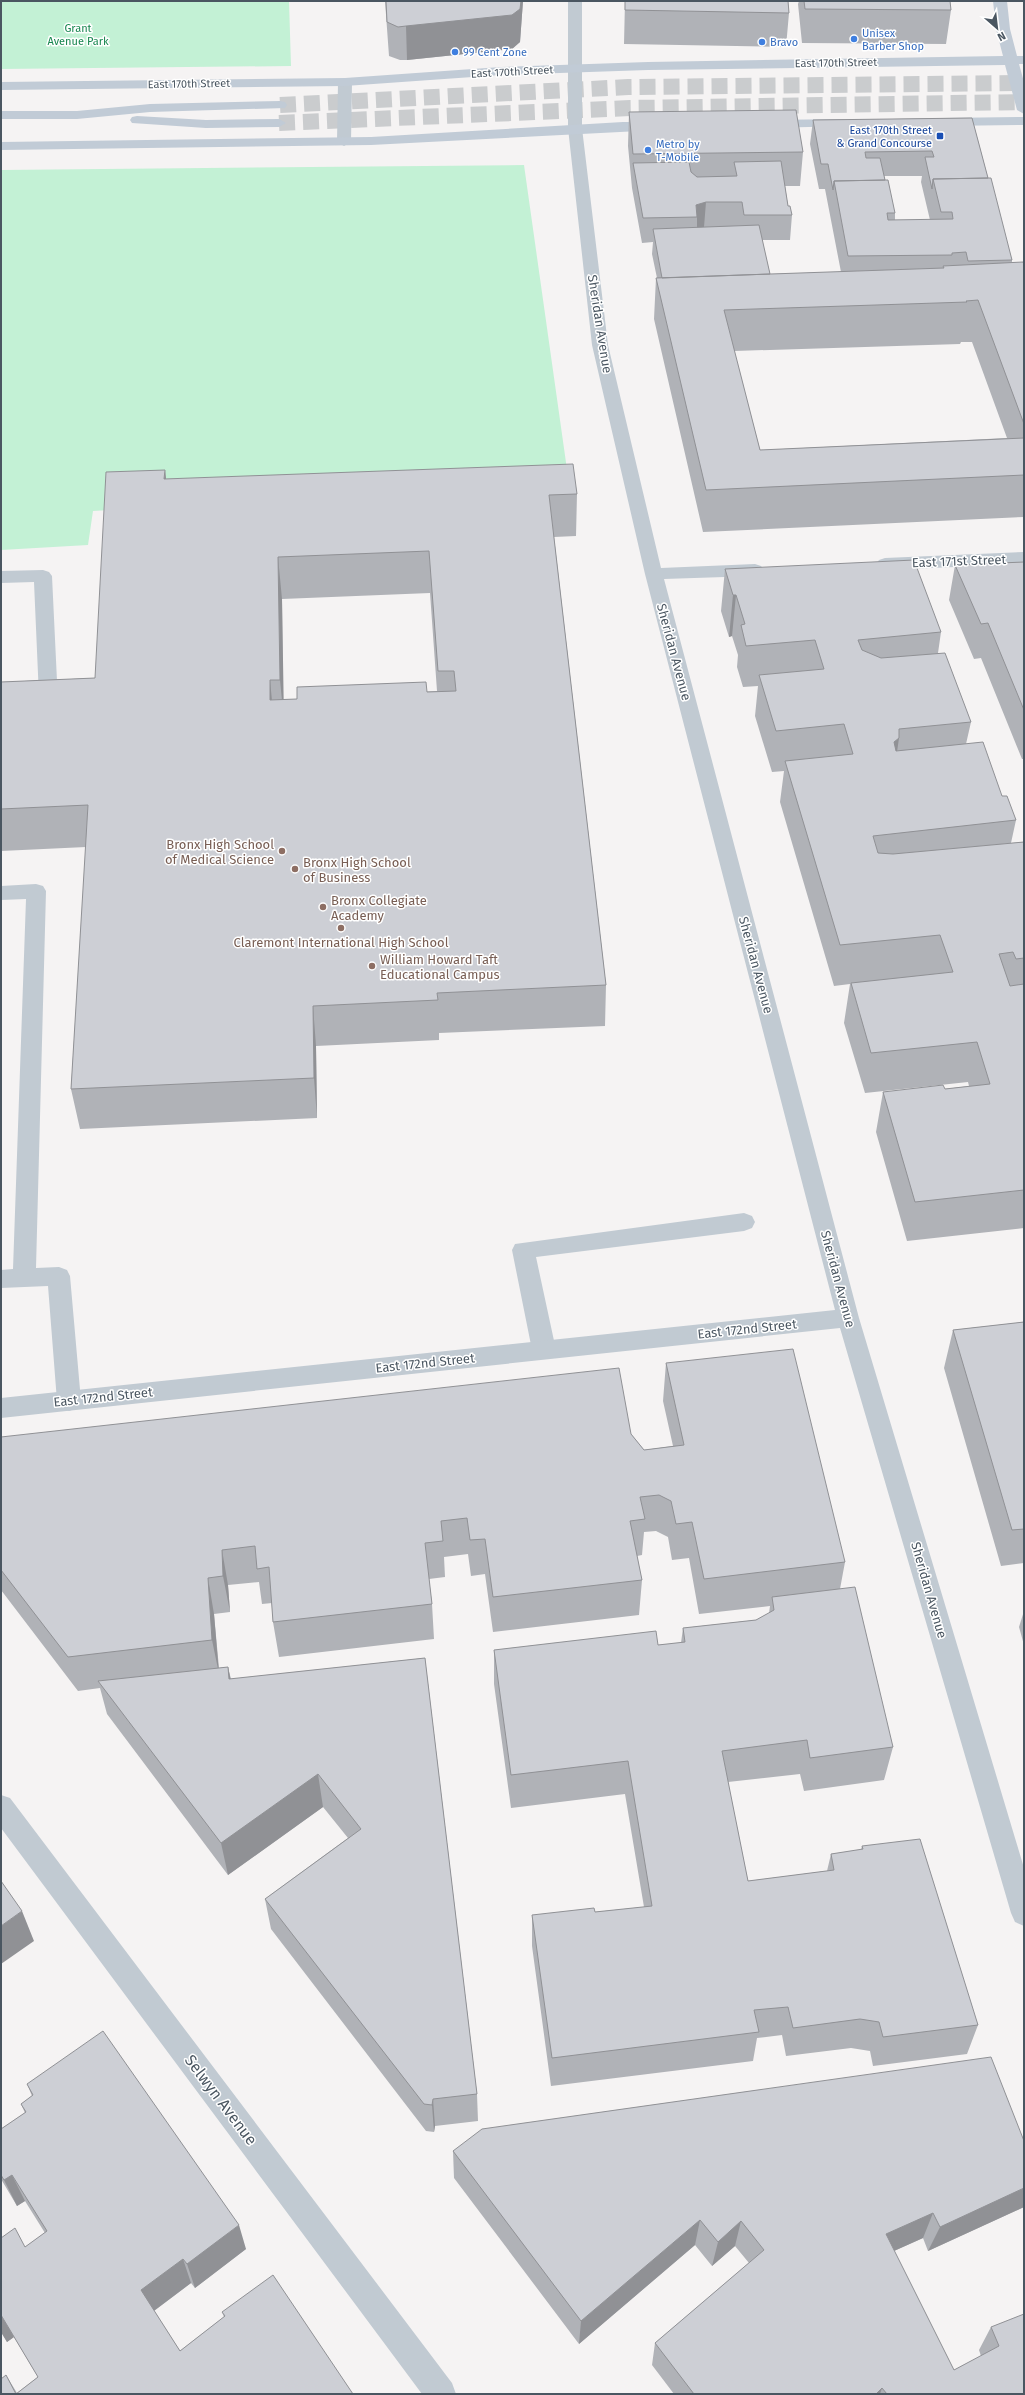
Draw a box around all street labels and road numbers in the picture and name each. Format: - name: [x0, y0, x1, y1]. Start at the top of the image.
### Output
- street label: East 170th Street: [795, 56, 877, 70]
- street label: East 170th Street: [470, 63, 554, 81]
- street label: East 170th Street: [148, 77, 230, 91]
- street label: Sheridan Avenue: [585, 274, 615, 374]
- street label: East 171st Street: [912, 552, 1007, 570]
- street label: Sheridan Avenue: [654, 602, 694, 702]
- street label: Sheridan Avenue: [736, 915, 776, 1015]
- street label: Sheridan Avenue: [818, 1229, 858, 1329]
- street label: East 172nd Street: [697, 1316, 798, 1342]
- street label: East 172nd Street: [375, 1350, 476, 1376]
- street label: East 172nd Street: [53, 1384, 154, 1410]
- street label: Sheridan Avenue: [908, 1540, 950, 1640]
- street label: Selwyn Avenue: [181, 2051, 261, 2149]

